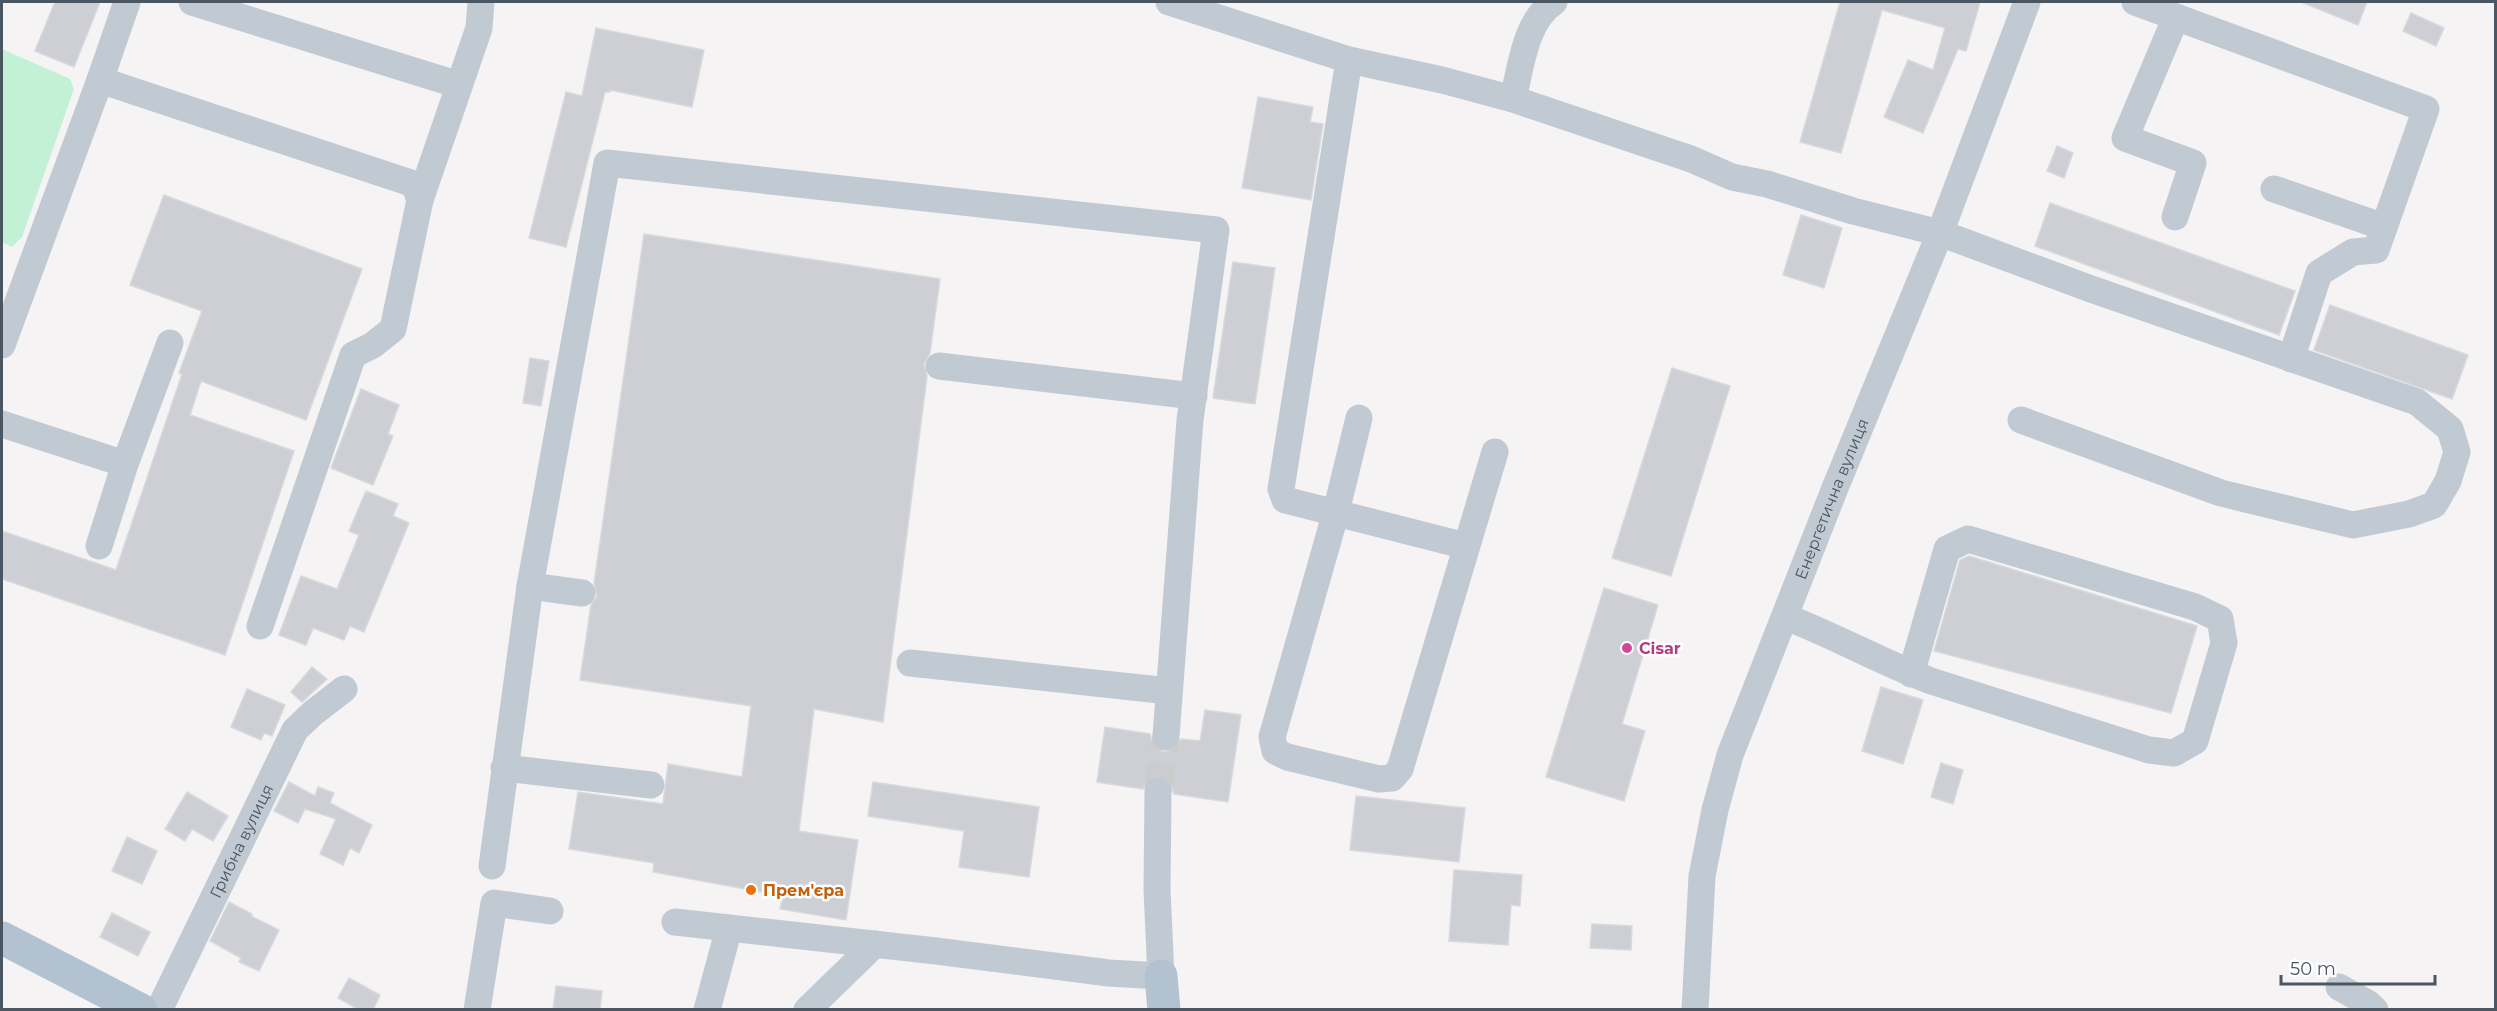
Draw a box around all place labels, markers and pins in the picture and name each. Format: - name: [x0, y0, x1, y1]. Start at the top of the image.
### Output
- place label: Cisar: [1639, 639, 1681, 658]
- marker: Cisar: [1620, 641, 1634, 655]
- place label: Прем'єра: [763, 881, 844, 900]
- marker: Прем'єра: [744, 883, 758, 897]

